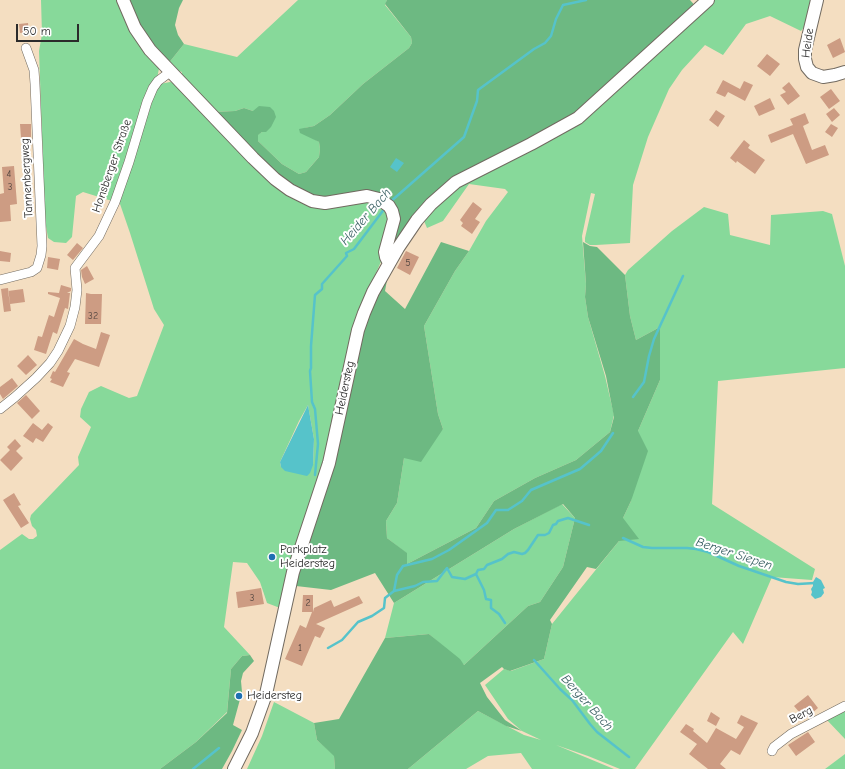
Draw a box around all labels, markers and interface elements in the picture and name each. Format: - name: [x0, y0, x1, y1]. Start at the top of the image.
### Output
- scale bar: [18, 16, 81, 42]
- text: 50 m: [23, 24, 51, 38]
- street label: Heide: [799, 27, 817, 59]
- street label: Honsberger Straße: [89, 117, 135, 215]
- street label: Tannenbergweg: [18, 138, 36, 218]
- house number: 4: [7, 168, 11, 180]
- house number: 3: [7, 181, 13, 193]
- water label: Heider Bach: [337, 186, 395, 248]
- house number: 5: [405, 257, 411, 269]
- house number: 32: [88, 310, 98, 322]
- street label: Heidersteg: [332, 360, 358, 416]
- water label: Berger Siepen: [694, 534, 774, 574]
- place label: Parkplatz Heidersteg: [280, 543, 335, 571]
- marker: Parkplatz Heidersteg: [267, 552, 277, 562]
- house number: 3: [249, 592, 255, 604]
- house number: 2: [305, 597, 311, 609]
- house number: 1: [298, 642, 302, 654]
- water label: Berger Bach: [558, 672, 616, 734]
- place label: Heidersteg: [247, 689, 302, 703]
- marker: Heidersteg: [234, 691, 244, 701]
- street label: Berg: [787, 703, 815, 727]

